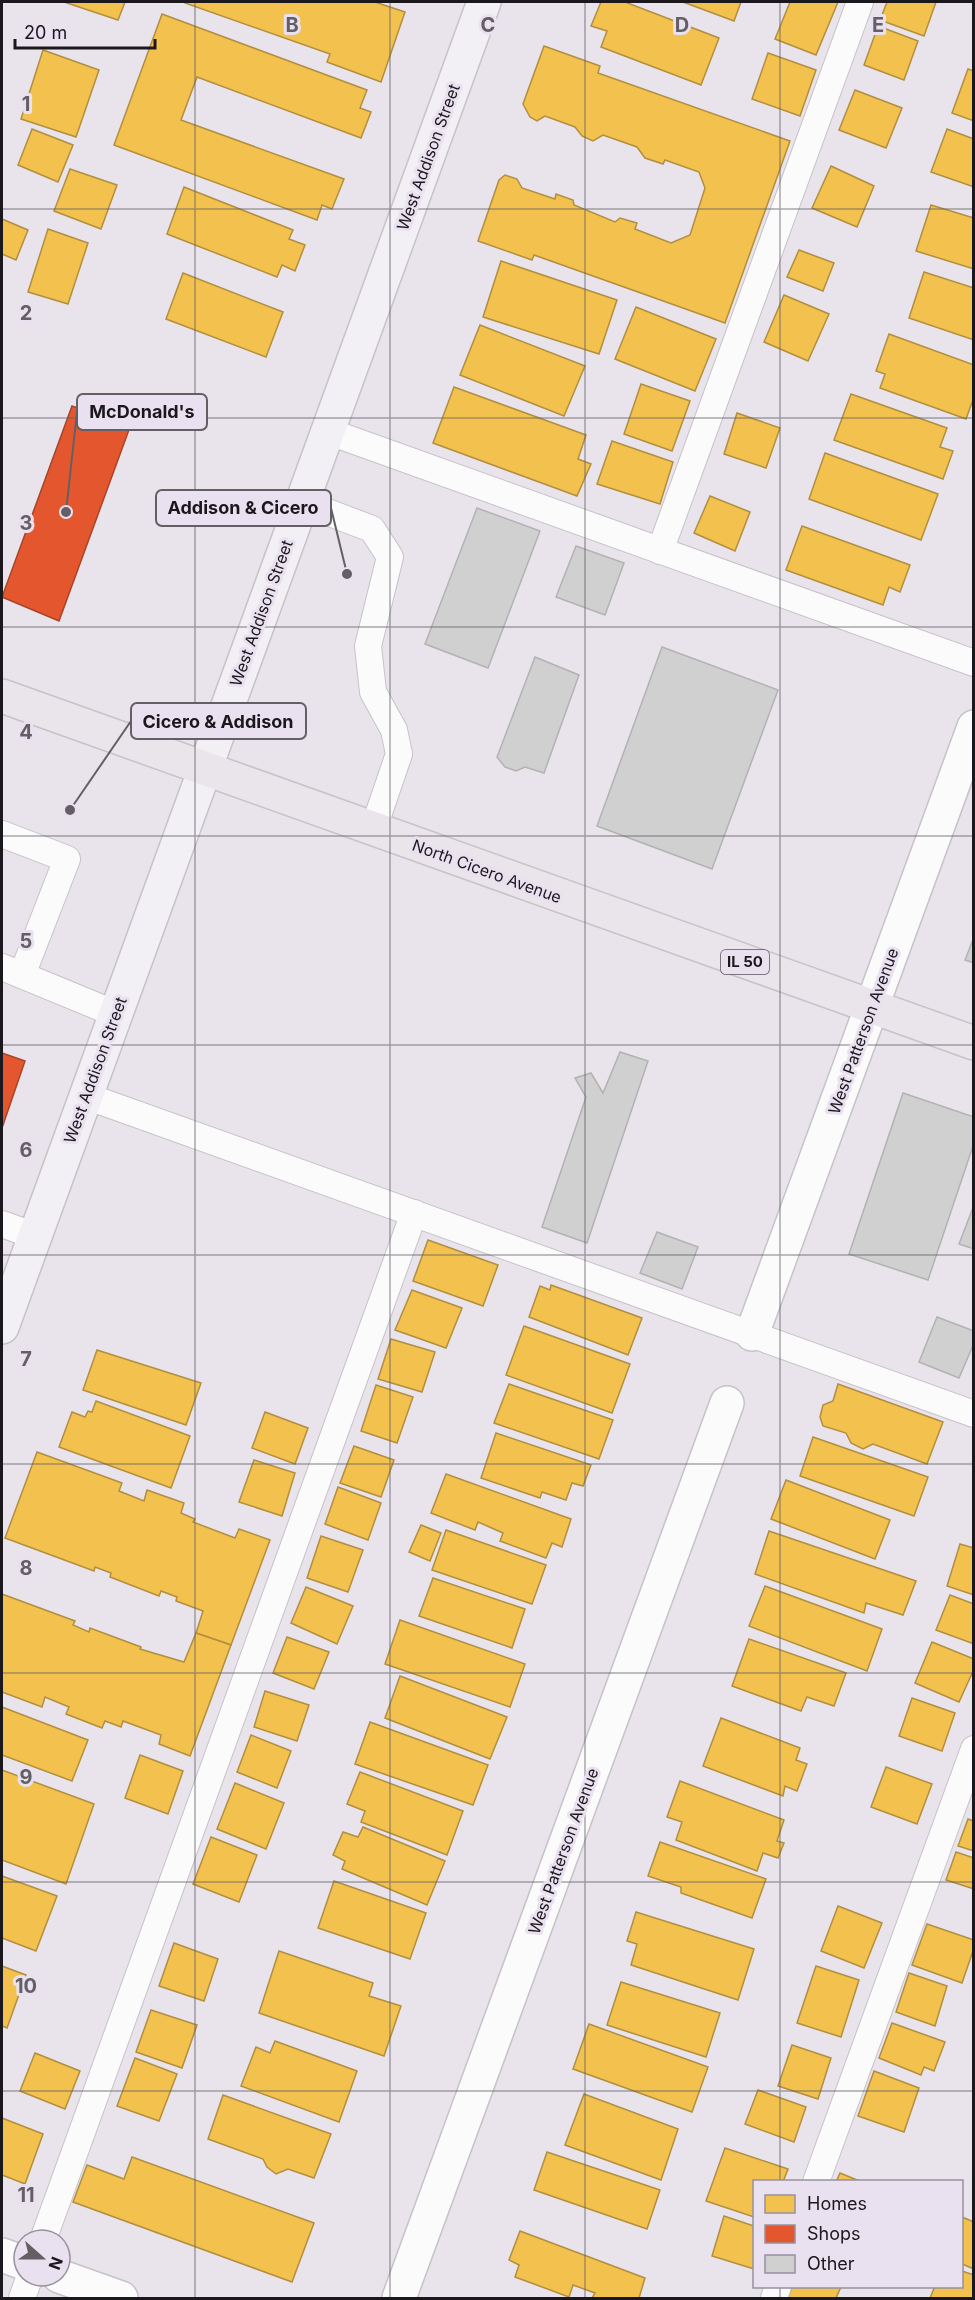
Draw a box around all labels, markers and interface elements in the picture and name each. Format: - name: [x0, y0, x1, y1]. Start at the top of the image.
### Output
- scale bar: [15, 12, 154, 50]
- text: B: [285, 13, 299, 37]
- text: C: [481, 13, 495, 37]
- text: D: [675, 13, 689, 37]
- text: E: [872, 13, 884, 37]
- text: 20 m: [24, 22, 67, 43]
- street label: West Addison Street: [392, 81, 464, 233]
- text: 1: [22, 92, 30, 116]
- text: 2: [20, 301, 32, 325]
- callout: McDonald's: [77, 394, 207, 430]
- text: McDonald's: [89, 401, 195, 422]
- callout: Addison & Cicero: [156, 490, 331, 526]
- text: Addison & Cicero: [168, 497, 318, 518]
- text: 3: [20, 511, 32, 535]
- street label: West Addison Street: [225, 537, 297, 689]
- callout: Cicero & Addison: [131, 703, 306, 739]
- text: Cicero & Addison: [143, 711, 293, 732]
- text: 4: [19, 720, 33, 744]
- street label: North Cicero Avenue: [410, 835, 564, 907]
- text: 5: [20, 929, 32, 953]
- street label: West Patterson Avenue: [824, 945, 902, 1117]
- road number: IL 50: [721, 950, 769, 974]
- street label: West Addison Street: [59, 994, 131, 1146]
- text: 6: [20, 1138, 33, 1162]
- text: 7: [20, 1347, 32, 1371]
- text: 8: [19, 1556, 33, 1580]
- text: 9: [20, 1765, 33, 1789]
- street label: West Patterson Avenue: [524, 1765, 602, 1937]
- text: 10: [15, 1974, 37, 1998]
- legend: [753, 2180, 963, 2288]
- text: 11: [17, 2183, 35, 2207]
- text: Homes: [807, 2193, 867, 2214]
- text: Shops: [807, 2223, 861, 2244]
- north arrow: [12, 2228, 72, 2288]
- text: Other: [807, 2253, 855, 2274]
- text: N: [44, 2254, 68, 2273]

